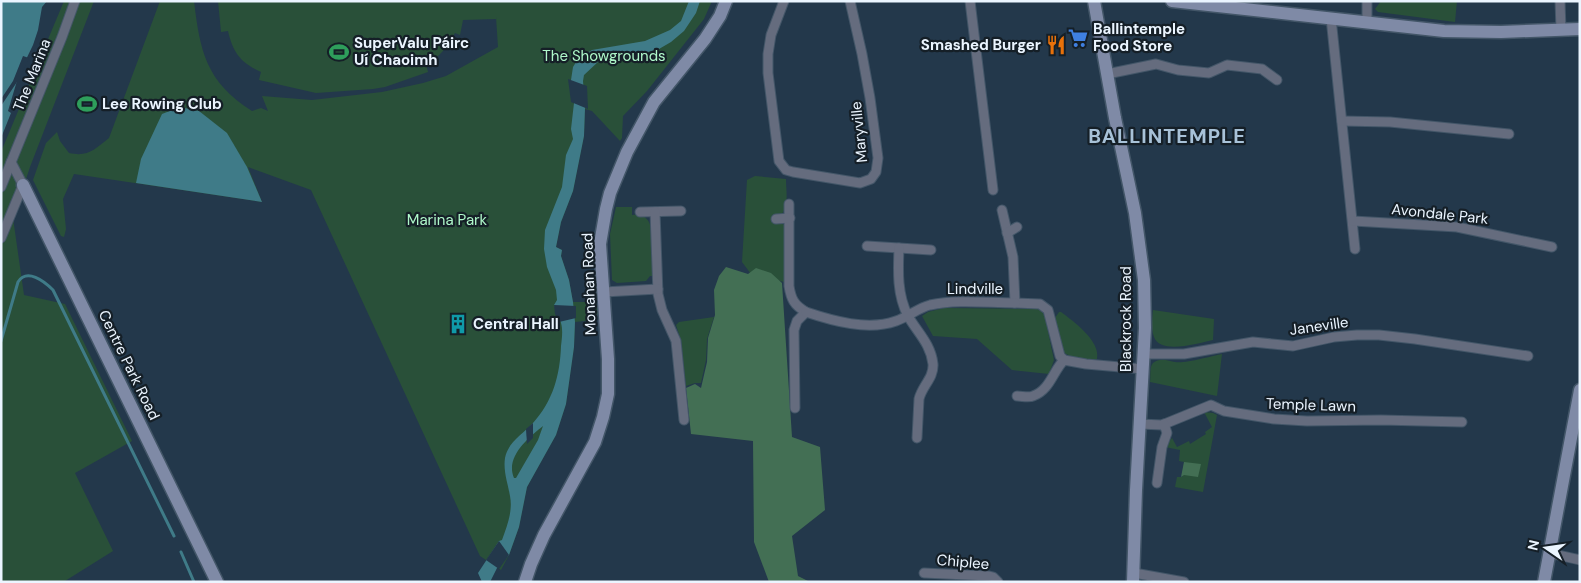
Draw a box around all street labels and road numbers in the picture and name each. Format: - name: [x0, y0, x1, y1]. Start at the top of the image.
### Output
- street label: The Marina: [8, 36, 56, 114]
- street label: Maryville: [846, 100, 872, 164]
- street label: Avondale Park: [1391, 199, 1490, 229]
- street label: Monahan Road: [577, 232, 601, 336]
- street label: Blackrock Road: [1116, 266, 1136, 372]
- street label: Lindville: [947, 279, 1003, 299]
- street label: Centre Park Road: [94, 307, 164, 423]
- street label: Janeville: [1288, 312, 1350, 340]
- street label: Temple Lawn: [1266, 393, 1356, 417]
- street label: Chiplee: [936, 550, 990, 574]

